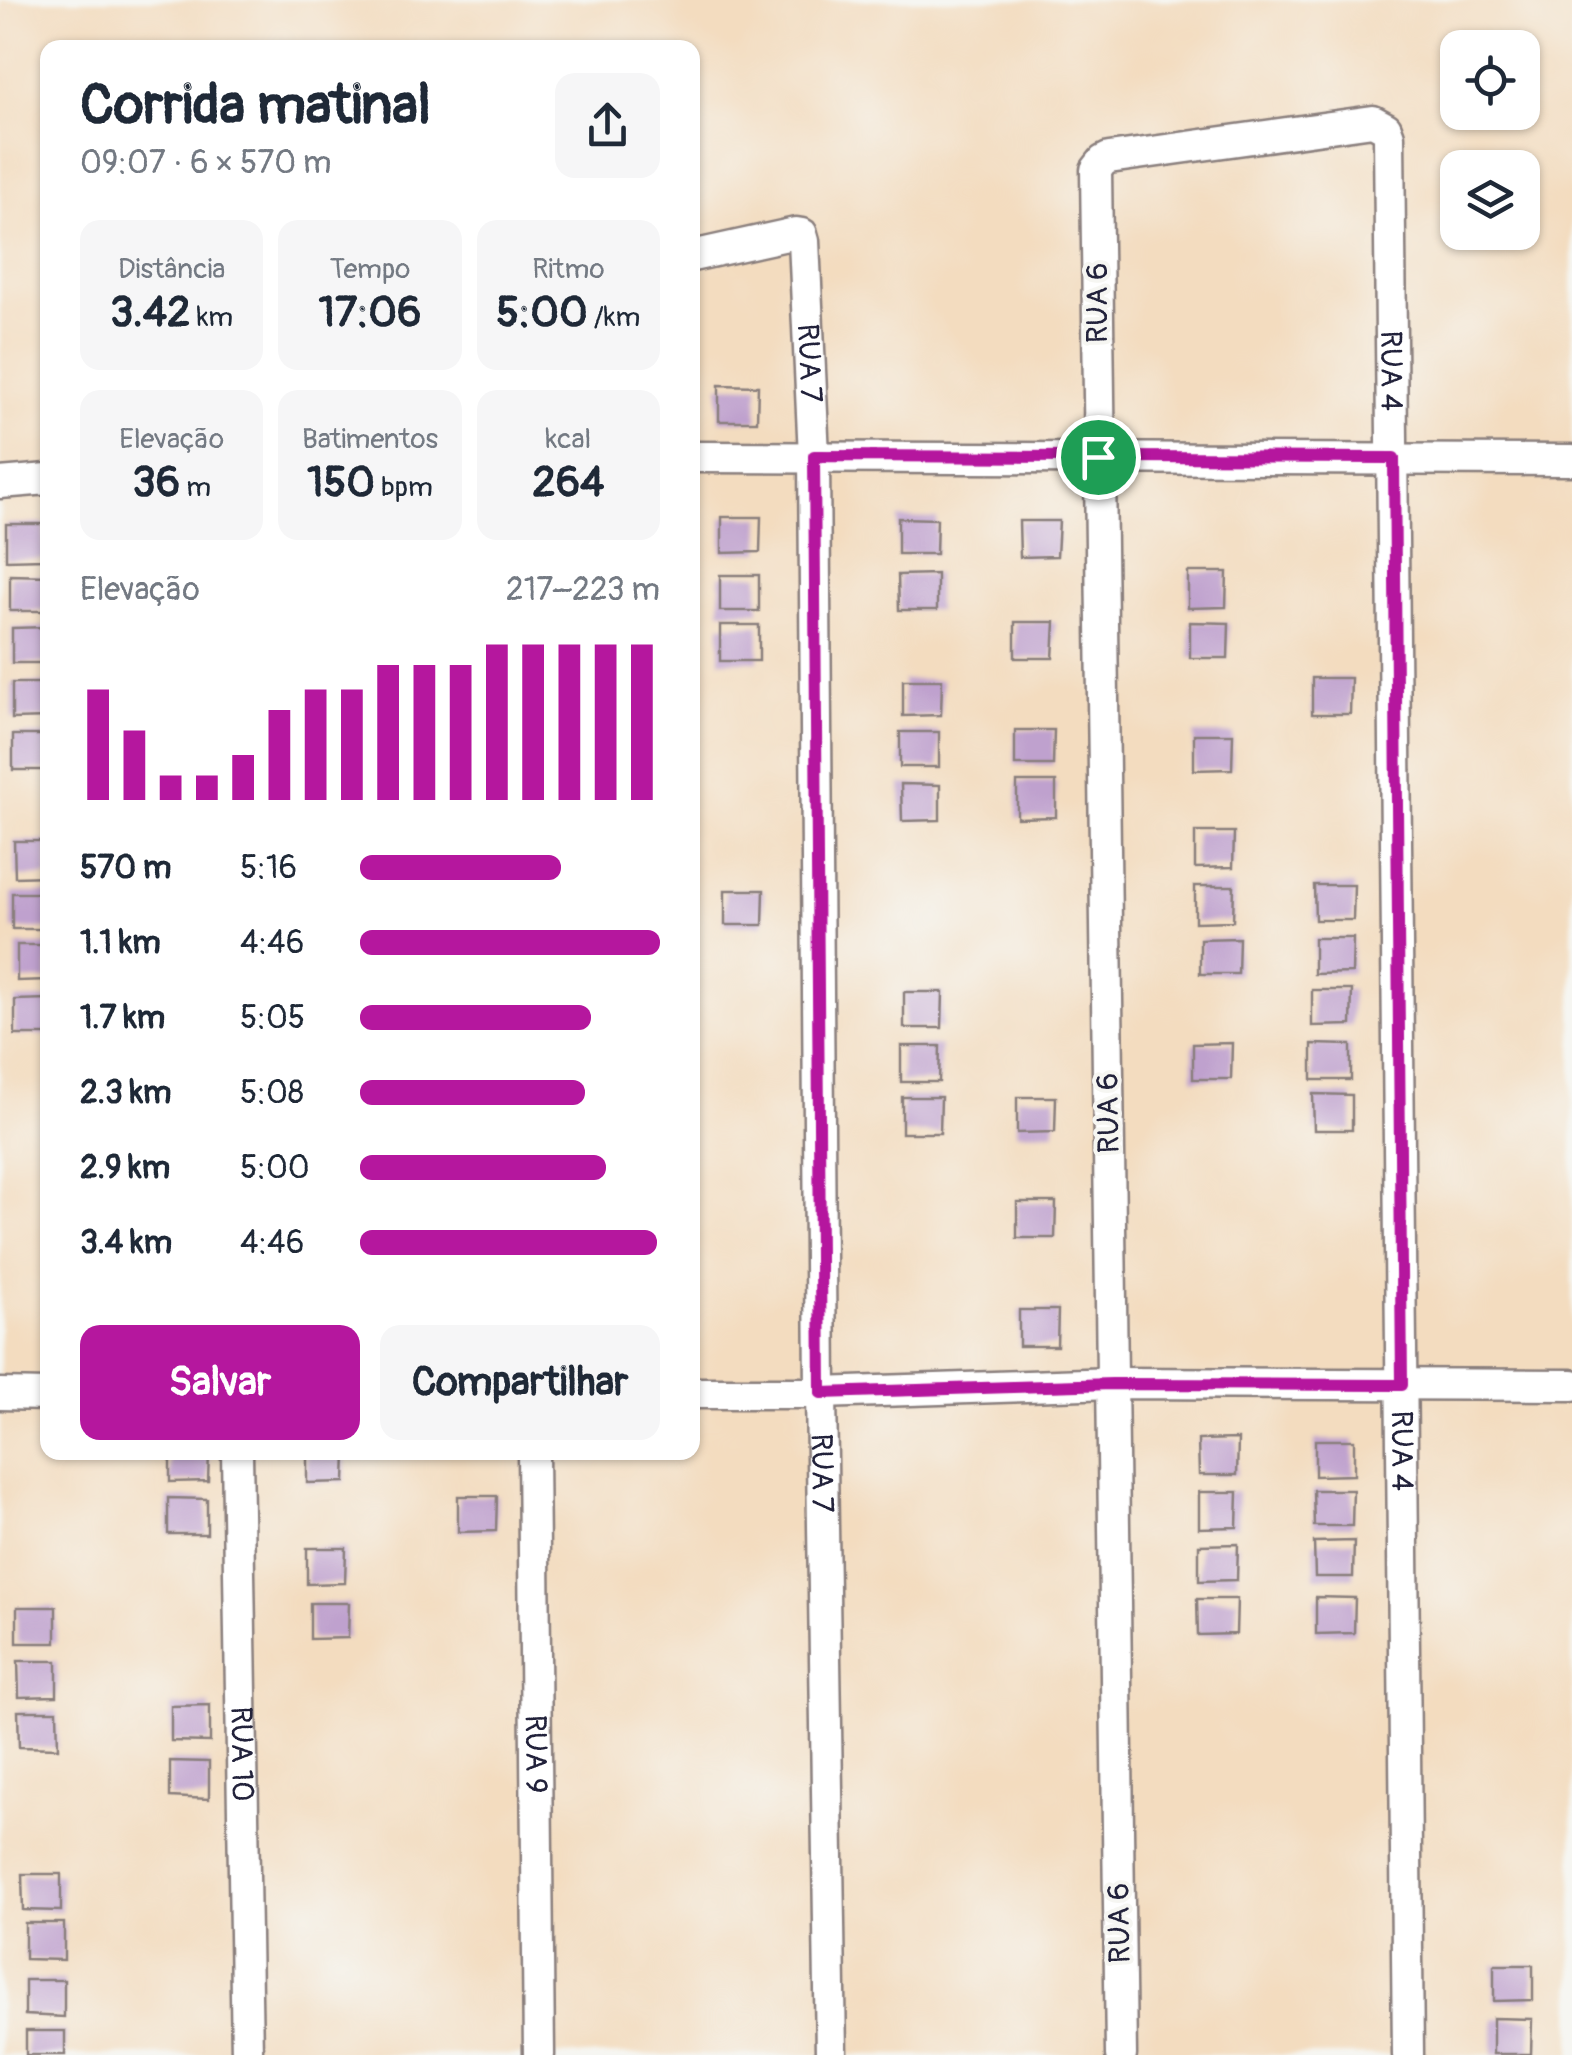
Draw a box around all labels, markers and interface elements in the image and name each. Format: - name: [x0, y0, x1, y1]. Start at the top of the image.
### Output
- map controls: [1440, 30, 1540, 250]
- button: locate: [1440, 30, 1540, 130]
- text: Corrida matinal: [80, 71, 431, 140]
- button: share: [555, 73, 660, 178]
- text: 09:07 · 6 × 570 m: [80, 143, 332, 183]
- button: layers: [1440, 150, 1540, 250]
- text: Distância: [118, 252, 225, 287]
- text: Tempo: [330, 252, 410, 287]
- text: Ritmo: [532, 252, 605, 287]
- street label: RUA 6: [1079, 263, 1116, 343]
- text: 3.42: [110, 287, 191, 339]
- text: 17:06: [319, 287, 421, 339]
- text: 5:00: [496, 287, 588, 339]
- text: km: [191, 300, 233, 335]
- text: /km: [588, 300, 640, 335]
- street label: RUA 7: [789, 323, 829, 404]
- street label: RUA 4: [1372, 330, 1410, 411]
- pin: [1056, 415, 1141, 500]
- text: Elevação: [119, 422, 224, 457]
- text: Batimentos: [302, 422, 438, 457]
- text: kcal: [546, 422, 591, 457]
- icon: arrive: [1071, 430, 1126, 485]
- text: 36: [132, 457, 180, 509]
- text: 150: [307, 457, 375, 509]
- text: 264: [532, 457, 604, 509]
- text: m: [180, 470, 211, 505]
- text: bpm: [375, 470, 433, 505]
- text: Elevação: [80, 570, 200, 610]
- text: 217–223 m: [506, 570, 660, 610]
- text: 570 m: [80, 848, 172, 888]
- text: 5:16: [240, 848, 297, 888]
- text: 1.1 km: [80, 923, 161, 963]
- text: 4:46: [240, 923, 304, 963]
- text: 1.7 km: [80, 998, 165, 1038]
- text: 5:05: [240, 998, 305, 1038]
- street label: RUA 6: [1089, 1072, 1128, 1154]
- text: 2.3 km: [80, 1073, 171, 1113]
- text: 5:08: [240, 1073, 304, 1113]
- text: 2.9 km: [80, 1148, 170, 1188]
- text: 5:00: [240, 1148, 310, 1188]
- text: 3.4 km: [80, 1223, 172, 1263]
- text: 4:46: [240, 1223, 304, 1263]
- button: Salvar: [80, 1325, 360, 1440]
- button: Compartilhar: [380, 1325, 660, 1440]
- street label: RUA 4: [1383, 1410, 1420, 1491]
- street label: RUA 7: [803, 1433, 841, 1513]
- street label: RUA 10: [222, 1706, 261, 1802]
- street label: RUA 9: [517, 1714, 554, 1794]
- street label: RUA 6: [1100, 1882, 1139, 1964]

